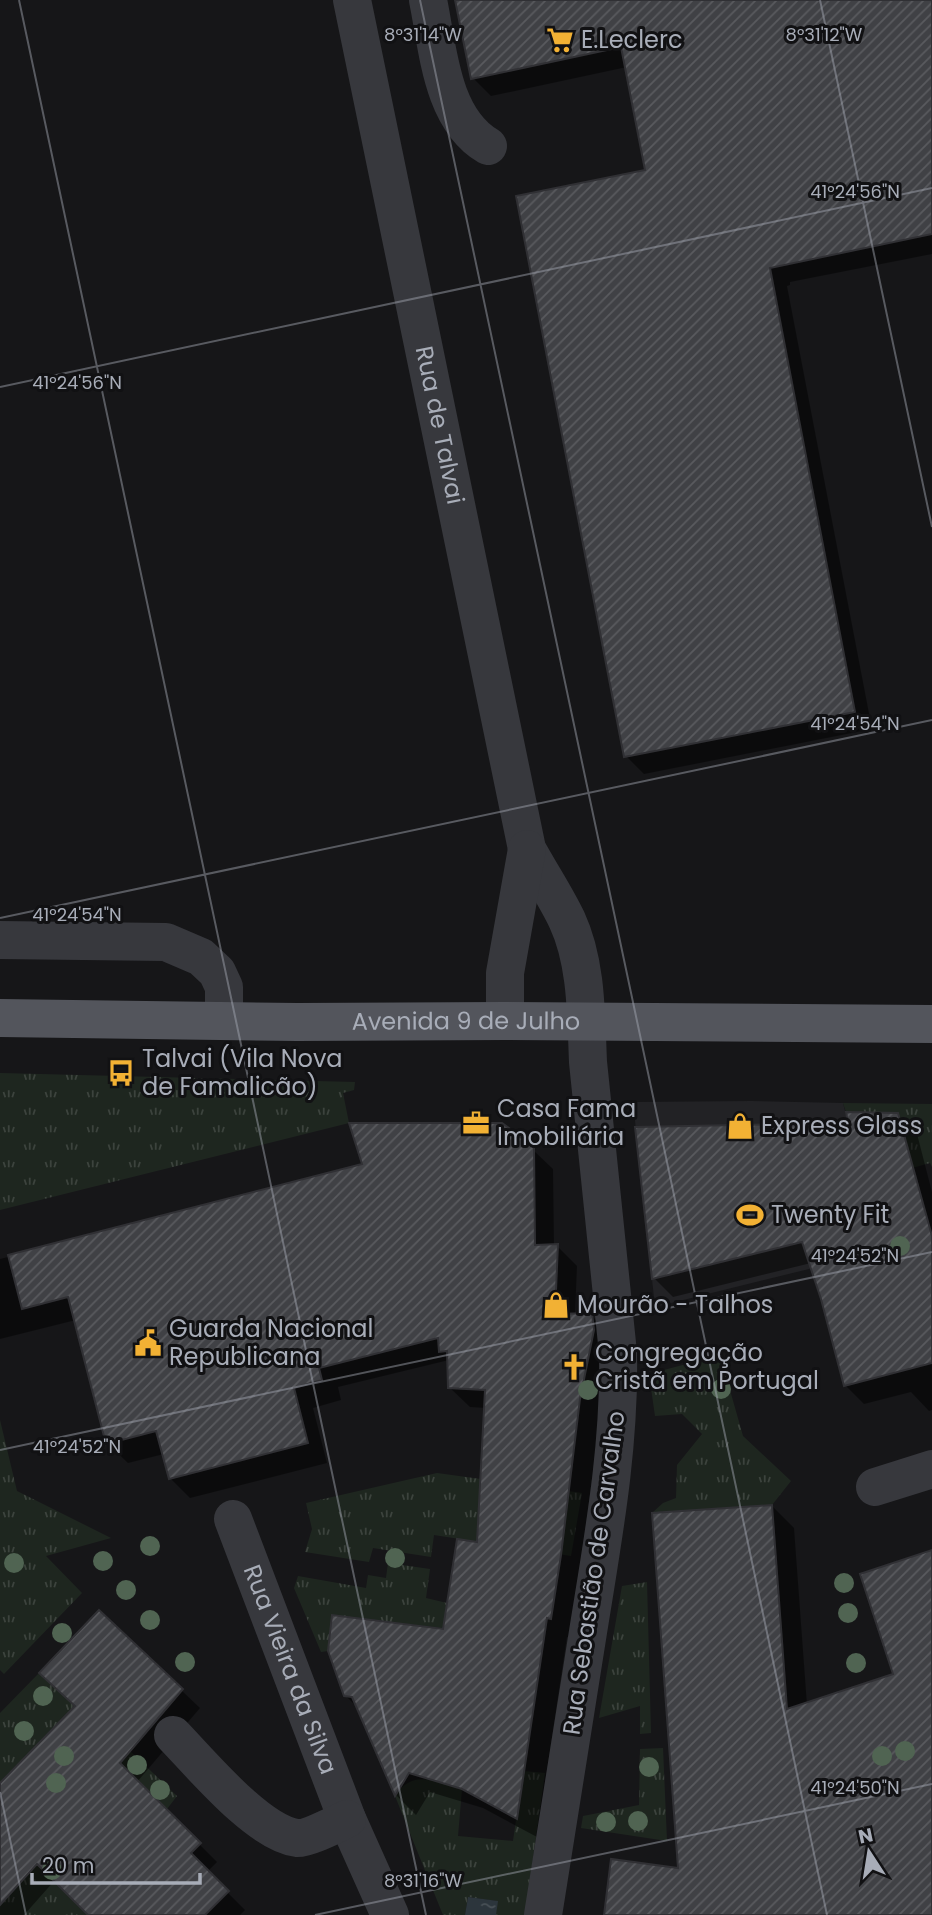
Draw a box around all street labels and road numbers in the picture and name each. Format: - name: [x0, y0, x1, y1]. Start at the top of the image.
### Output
- street label: Rua de Talvai: [408, 343, 473, 507]
- street label: Avenida 9 de Julho: [352, 1004, 580, 1038]
- street label: Rua Sebastião de Carvalho: [554, 1409, 633, 1737]
- street label: Rua Vieira da Silva: [236, 1560, 345, 1779]

